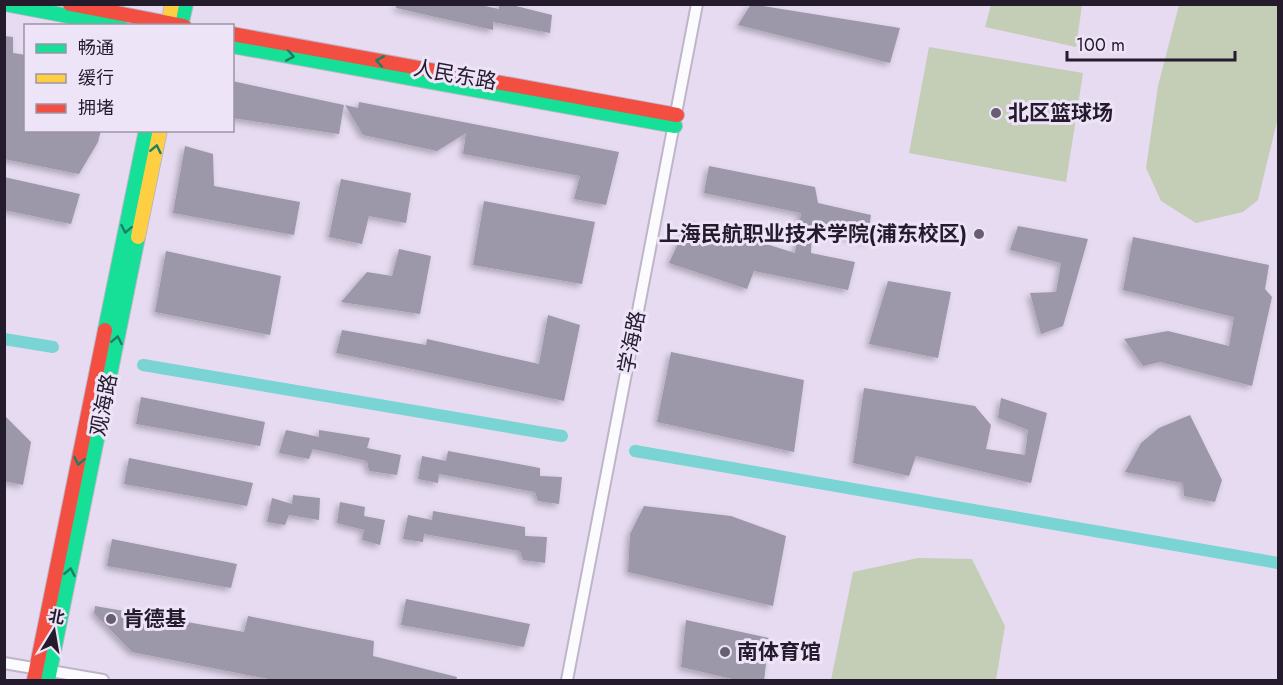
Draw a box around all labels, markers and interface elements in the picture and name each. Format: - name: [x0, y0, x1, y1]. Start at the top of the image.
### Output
- legend: [24, 24, 234, 132]
- scale bar: [1067, 24, 1235, 62]
- text: 100 m: [1076, 32, 1125, 58]
- text: 畅通: [78, 35, 114, 61]
- one-way arrow: [285, 49, 295, 62]
- street label: 人民东路: [411, 53, 499, 97]
- one-way arrow: [375, 55, 385, 68]
- text: 缓行: [78, 65, 114, 91]
- text: 拥堵: [78, 95, 114, 121]
- place label: 北区篮球场: [1008, 98, 1113, 128]
- marker: 北区篮球场: [989, 106, 1003, 120]
- one-way arrow: [149, 144, 162, 154]
- place label: 上海民航职业技术学院(浦东校区): [659, 219, 967, 249]
- one-way arrow: [120, 224, 133, 234]
- marker: 上海民航职业技术学院(浦东校区): [972, 227, 986, 241]
- street label: 学海路: [611, 308, 653, 376]
- one-way arrow: [110, 335, 123, 345]
- street label: 观海路: [83, 371, 125, 439]
- one-way arrow: [73, 456, 86, 466]
- one-way arrow: [63, 568, 76, 578]
- north arrow: [24, 601, 84, 661]
- text: 北: [47, 604, 67, 630]
- place label: 肯德基: [123, 604, 186, 634]
- marker: 肯德基: [104, 612, 118, 626]
- place label: 南体育馆: [737, 637, 821, 667]
- marker: 南体育馆: [718, 645, 732, 659]

